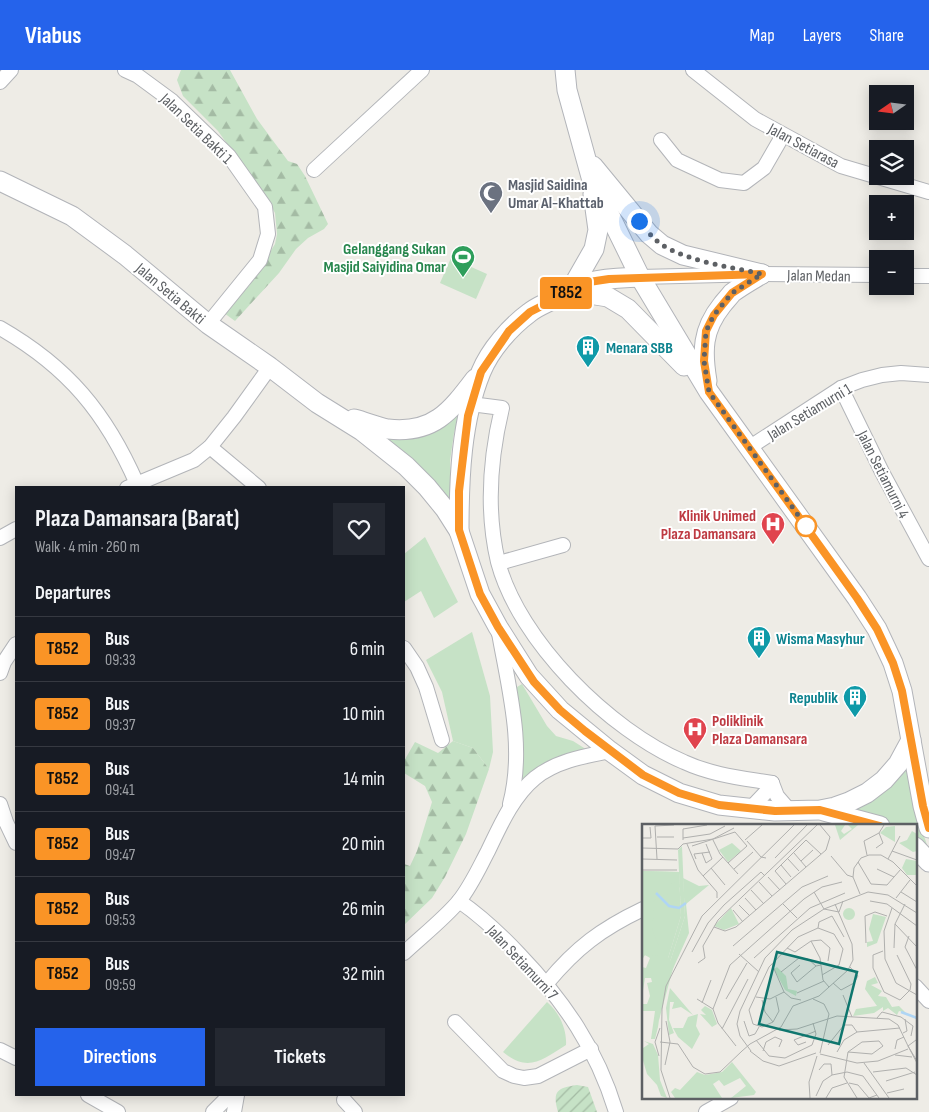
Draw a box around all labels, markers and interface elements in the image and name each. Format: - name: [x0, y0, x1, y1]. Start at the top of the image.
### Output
- text: Viabus: [25, 21, 82, 50]
- text: Map: [750, 25, 775, 46]
- text: Layers: [803, 25, 842, 46]
- text: Share: [870, 25, 904, 46]
- north arrow: [869, 85, 914, 130]
- map controls: [869, 85, 914, 295]
- street label: Jalan Setia Bakti 1: [155, 89, 236, 169]
- street label: Jalan Setiarasa: [764, 119, 842, 173]
- button: layers: [869, 140, 914, 185]
- place label: Masjid Saidina Umar Al-Khattab: [508, 176, 604, 213]
- mosque icon: Masjid Saidina Umar Al-Khattab: [478, 180, 504, 214]
- button: +: [869, 195, 914, 240]
- your location: [627, 209, 652, 234]
- place label: Gelanggang Sukan Masjid Saiyidina Omar: [324, 240, 446, 277]
- sports icon: Gelanggang Sukan Masjid Saiyidina Omar: [450, 244, 476, 278]
- button: −: [869, 250, 914, 295]
- street label: Jalan Setia Bakti: [131, 259, 209, 329]
- street label: Jalan Medan: [786, 266, 851, 287]
- line badge: T852: [531, 277, 601, 309]
- text: T852: [550, 282, 582, 303]
- building icon: Menara SBB: [575, 334, 601, 368]
- place label: Menara SBB: [606, 339, 673, 358]
- street label: Jalan Setiamurni 1: [763, 380, 856, 445]
- street label: Jalan Setiamurni 4: [852, 427, 913, 522]
- button: heart: [333, 503, 385, 555]
- text: Plaza Damansara (Barat): [35, 504, 239, 533]
- place label: Klinik Unimed Plaza Damansara: [661, 507, 756, 544]
- hospital icon: Klinik Unimed Plaza Damansara: [760, 511, 786, 545]
- unlabelled marker: [795, 515, 817, 537]
- text: Walk · 4 min · 260 m: [35, 538, 140, 557]
- text: Departures: [35, 582, 111, 605]
- building icon: Wisma Masyhur: [746, 625, 772, 659]
- text: Bus: [105, 628, 130, 651]
- place label: Wisma Masyhur: [776, 630, 865, 649]
- text: T852: [46, 638, 79, 659]
- text: 6 min: [350, 638, 385, 661]
- text: 09:33: [105, 651, 136, 670]
- building icon: Republik: [842, 684, 868, 718]
- place label: Republik: [789, 689, 838, 708]
- text: Bus: [105, 693, 130, 716]
- text: T852: [46, 703, 79, 724]
- text: 10 min: [343, 703, 385, 726]
- place label: Poliklinik Plaza Damansara: [712, 712, 807, 749]
- text: 09:37: [105, 716, 135, 735]
- hospital icon: Poliklinik Plaza Damansara: [682, 716, 708, 750]
- text: Bus: [105, 758, 130, 781]
- text: T852: [46, 768, 79, 789]
- text: 14 min: [344, 768, 385, 791]
- text: 09:41: [105, 781, 135, 800]
- text: Bus: [105, 823, 130, 846]
- inset map: [642, 824, 916, 1100]
- text: T852: [46, 833, 79, 854]
- text: 20 min: [342, 833, 385, 856]
- text: 09:47: [105, 846, 135, 865]
- text: Bus: [105, 888, 130, 911]
- text: T852: [46, 898, 79, 919]
- text: 26 min: [342, 898, 385, 921]
- text: 09:53: [105, 911, 135, 930]
- street label: Jalan Setiamurni 7: [482, 921, 562, 1005]
- text: Bus: [105, 953, 130, 976]
- text: T852: [46, 963, 79, 984]
- text: 32 min: [342, 963, 385, 986]
- text: 09:59: [105, 976, 136, 995]
- button: Directions: [35, 1028, 205, 1086]
- button: Tickets: [215, 1028, 385, 1086]

